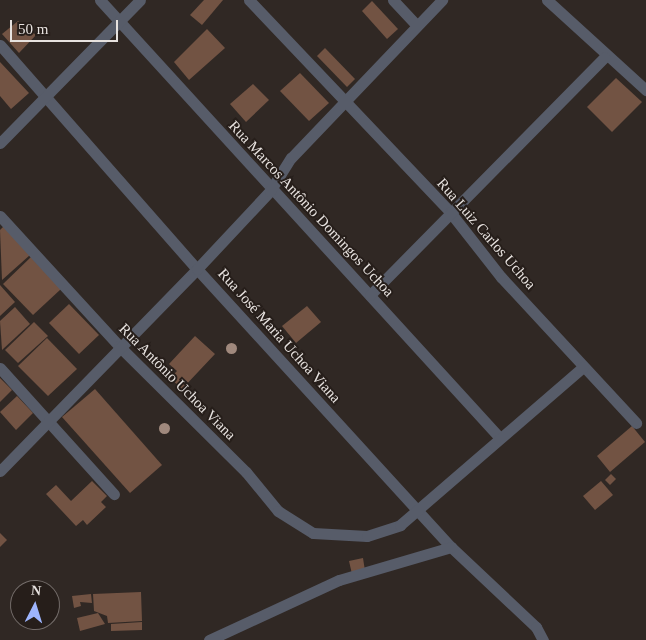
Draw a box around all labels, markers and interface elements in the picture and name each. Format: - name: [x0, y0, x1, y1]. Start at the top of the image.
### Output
- scale bar: [12, 10, 120, 42]
- text: 50 m: [18, 21, 48, 37]
- street label: Rua Marcos Antônio Domingos Uchoa: [224, 117, 398, 301]
- street label: Rua Luiz Carlos Uchoa: [433, 175, 539, 293]
- street label: Rua José Maria Uchoa Viana: [214, 265, 344, 407]
- street label: Rua Antônio Uchoa Viana: [115, 320, 239, 444]
- north arrow: [10, 580, 60, 630]
- text: N: [31, 583, 42, 598]

